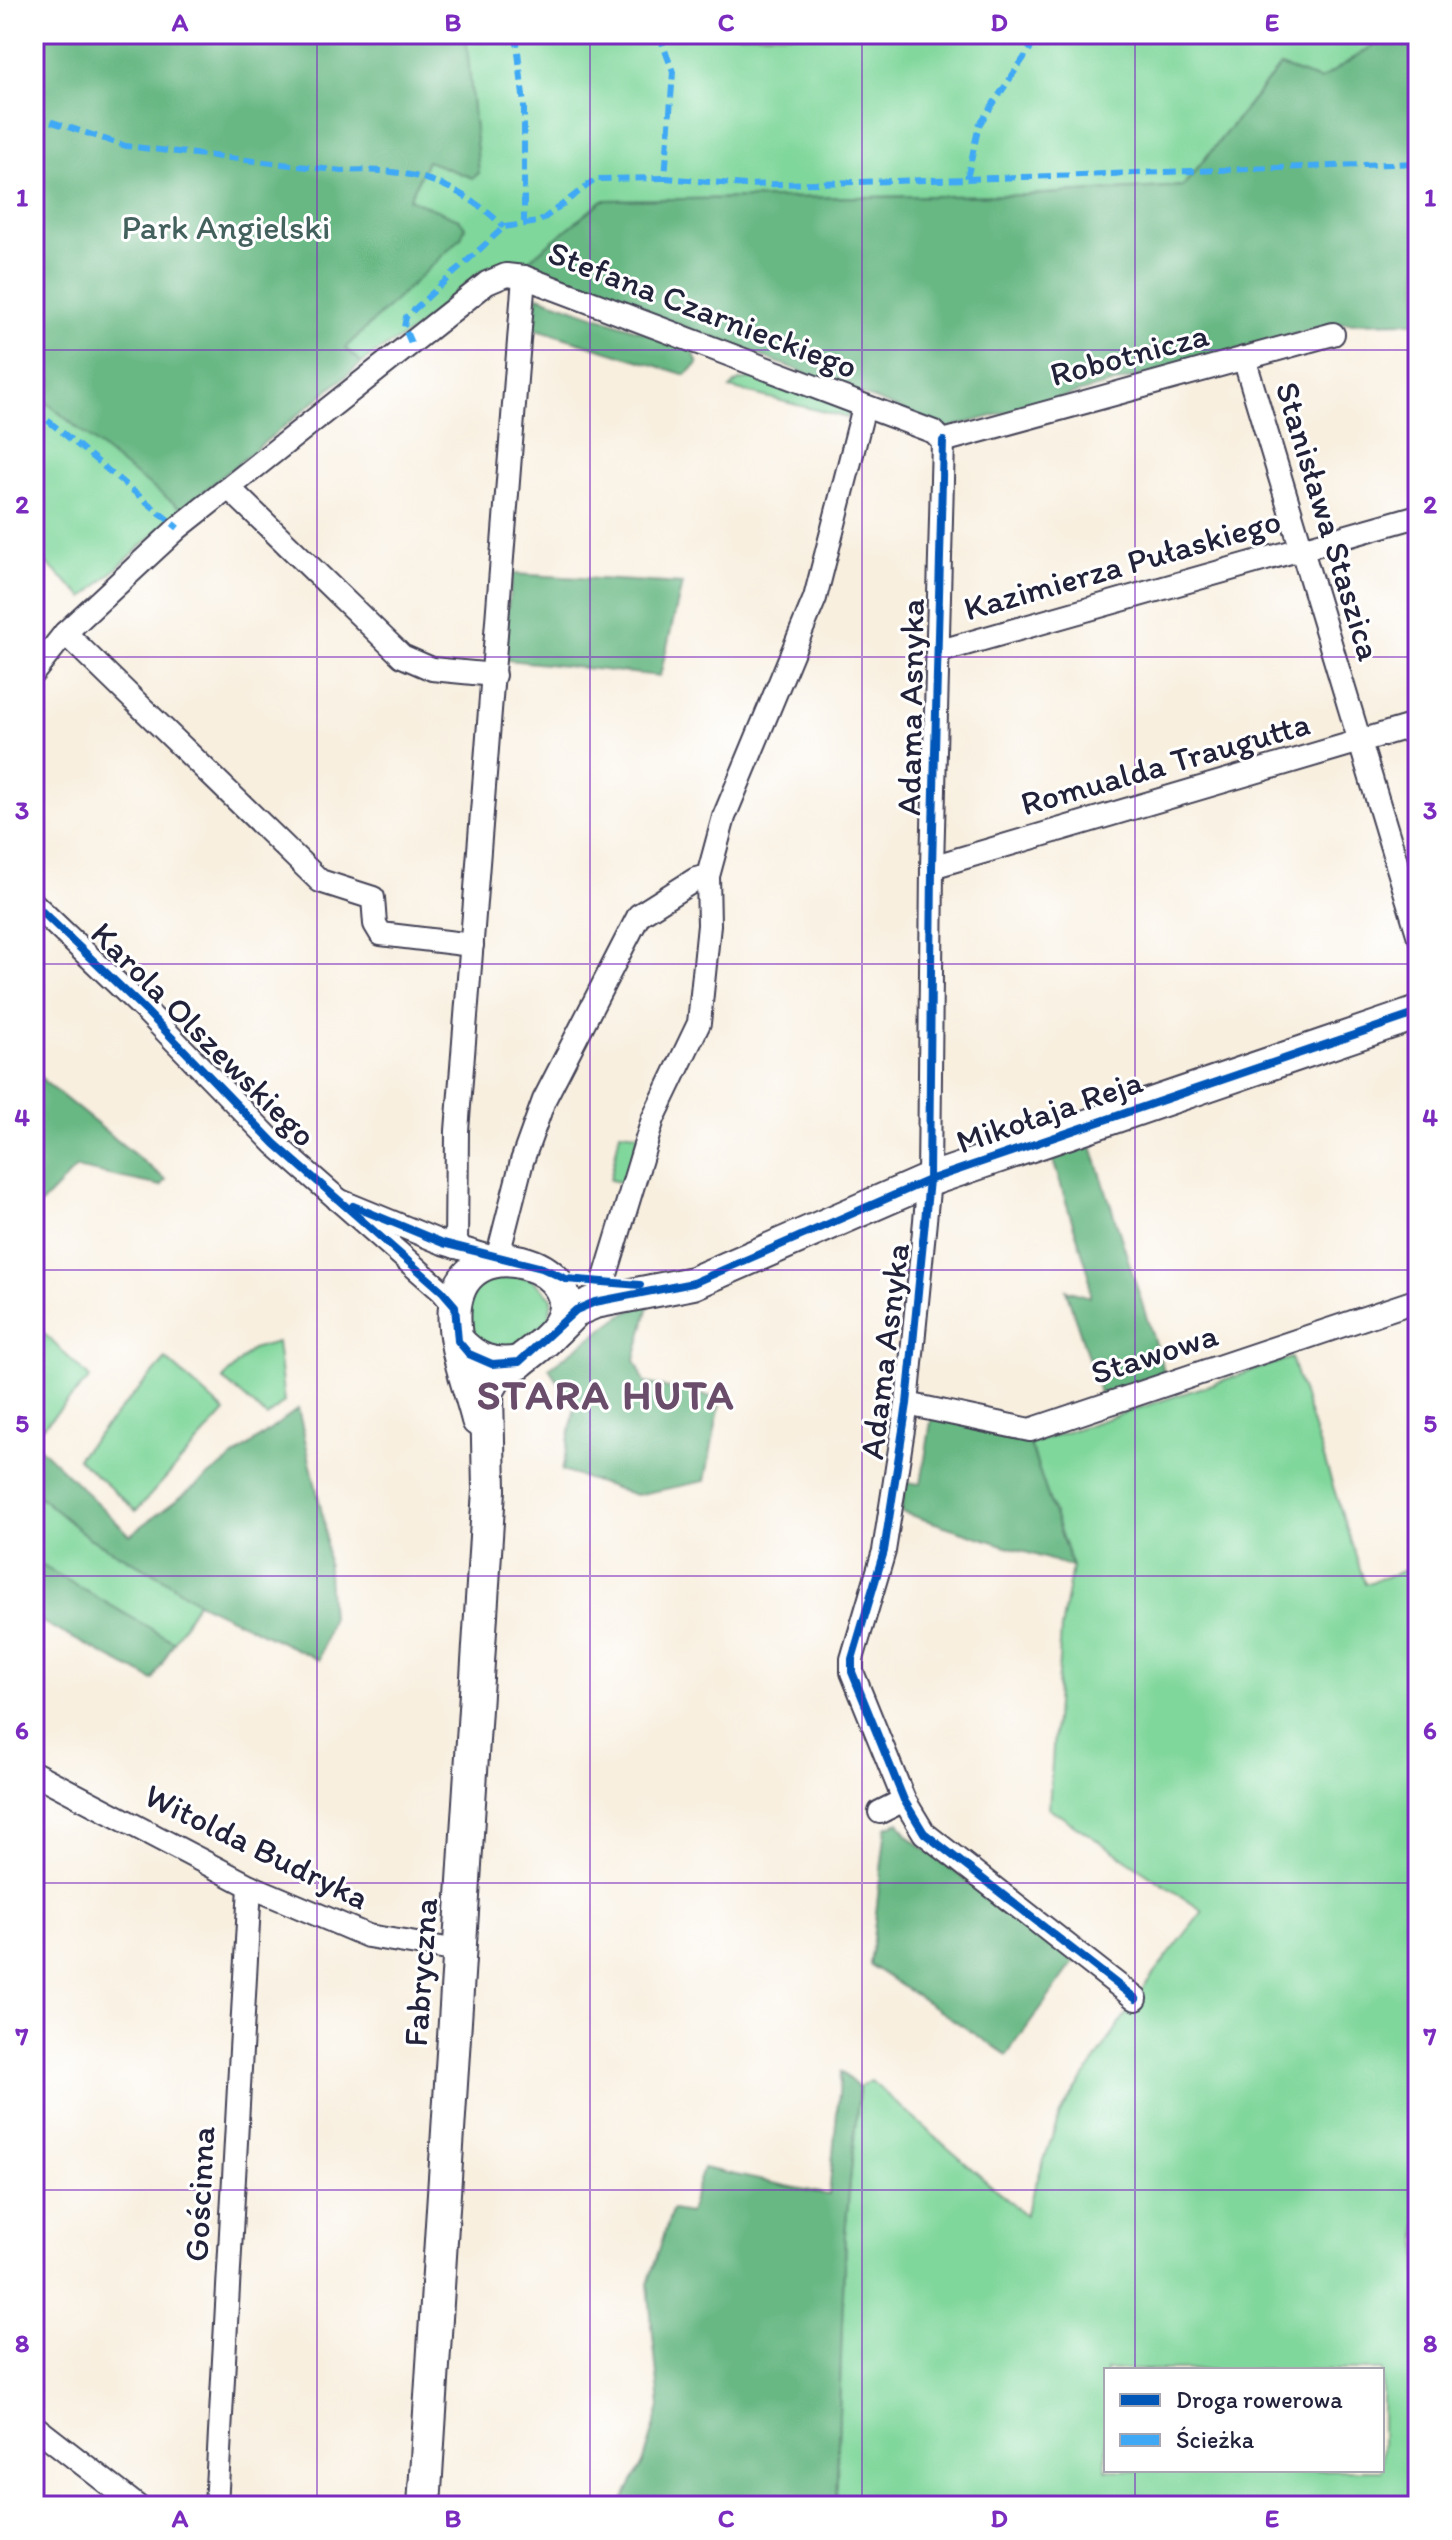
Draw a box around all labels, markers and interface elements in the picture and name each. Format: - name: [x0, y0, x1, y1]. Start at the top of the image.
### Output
- text: A: [171, 6, 189, 38]
- text: B: [445, 6, 462, 38]
- text: C: [718, 6, 735, 38]
- text: D: [990, 6, 1008, 38]
- text: E: [1265, 6, 1279, 38]
- text: 1: [16, 181, 28, 213]
- text: 1: [1424, 181, 1436, 213]
- park label: Park Angielski: [122, 207, 331, 248]
- street label: Stefana Czarnieckiego: [543, 232, 863, 387]
- street label: Robotnicza: [1045, 314, 1213, 395]
- street label: Stanisława Staszica: [1267, 377, 1390, 666]
- text: 2: [15, 488, 29, 520]
- text: 2: [1423, 488, 1437, 520]
- street label: Kazimierza Pułaskiego: [959, 500, 1285, 629]
- street label: Adama Asnyka: [888, 598, 933, 816]
- street label: Romualda Traugutta: [1016, 703, 1314, 824]
- text: 3: [15, 794, 29, 826]
- text: 3: [1423, 794, 1437, 826]
- street label: Karola Olszewskiego: [82, 913, 325, 1156]
- street label: Mikołaja Reja: [951, 1060, 1148, 1162]
- text: 4: [14, 1101, 30, 1133]
- text: 4: [1422, 1101, 1438, 1133]
- street label: Adama Asnyka: [851, 1240, 918, 1461]
- street label: Stawowa: [1086, 1314, 1223, 1393]
- district label: STARA HUTA: [477, 1369, 735, 1420]
- text: 5: [15, 1407, 29, 1439]
- text: 5: [1423, 1407, 1437, 1439]
- text: 6: [15, 1714, 29, 1746]
- text: 6: [1423, 1714, 1437, 1746]
- street label: Witolda Budryka: [138, 1775, 375, 1918]
- street label: Fabryczna: [395, 1896, 446, 2048]
- text: 7: [15, 2020, 29, 2052]
- text: 7: [1423, 2020, 1437, 2052]
- street label: Gościnna: [175, 2125, 224, 2263]
- text: 8: [15, 2327, 29, 2359]
- text: 8: [1423, 2327, 1437, 2359]
- legend: [1104, 2368, 1384, 2472]
- text: Droga rowerowa: [1176, 2385, 1343, 2414]
- text: Ścieżka: [1176, 2425, 1255, 2454]
- text: A: [171, 2502, 189, 2534]
- text: B: [445, 2502, 462, 2534]
- text: C: [718, 2502, 735, 2534]
- text: D: [990, 2502, 1008, 2534]
- text: E: [1265, 2502, 1279, 2534]

